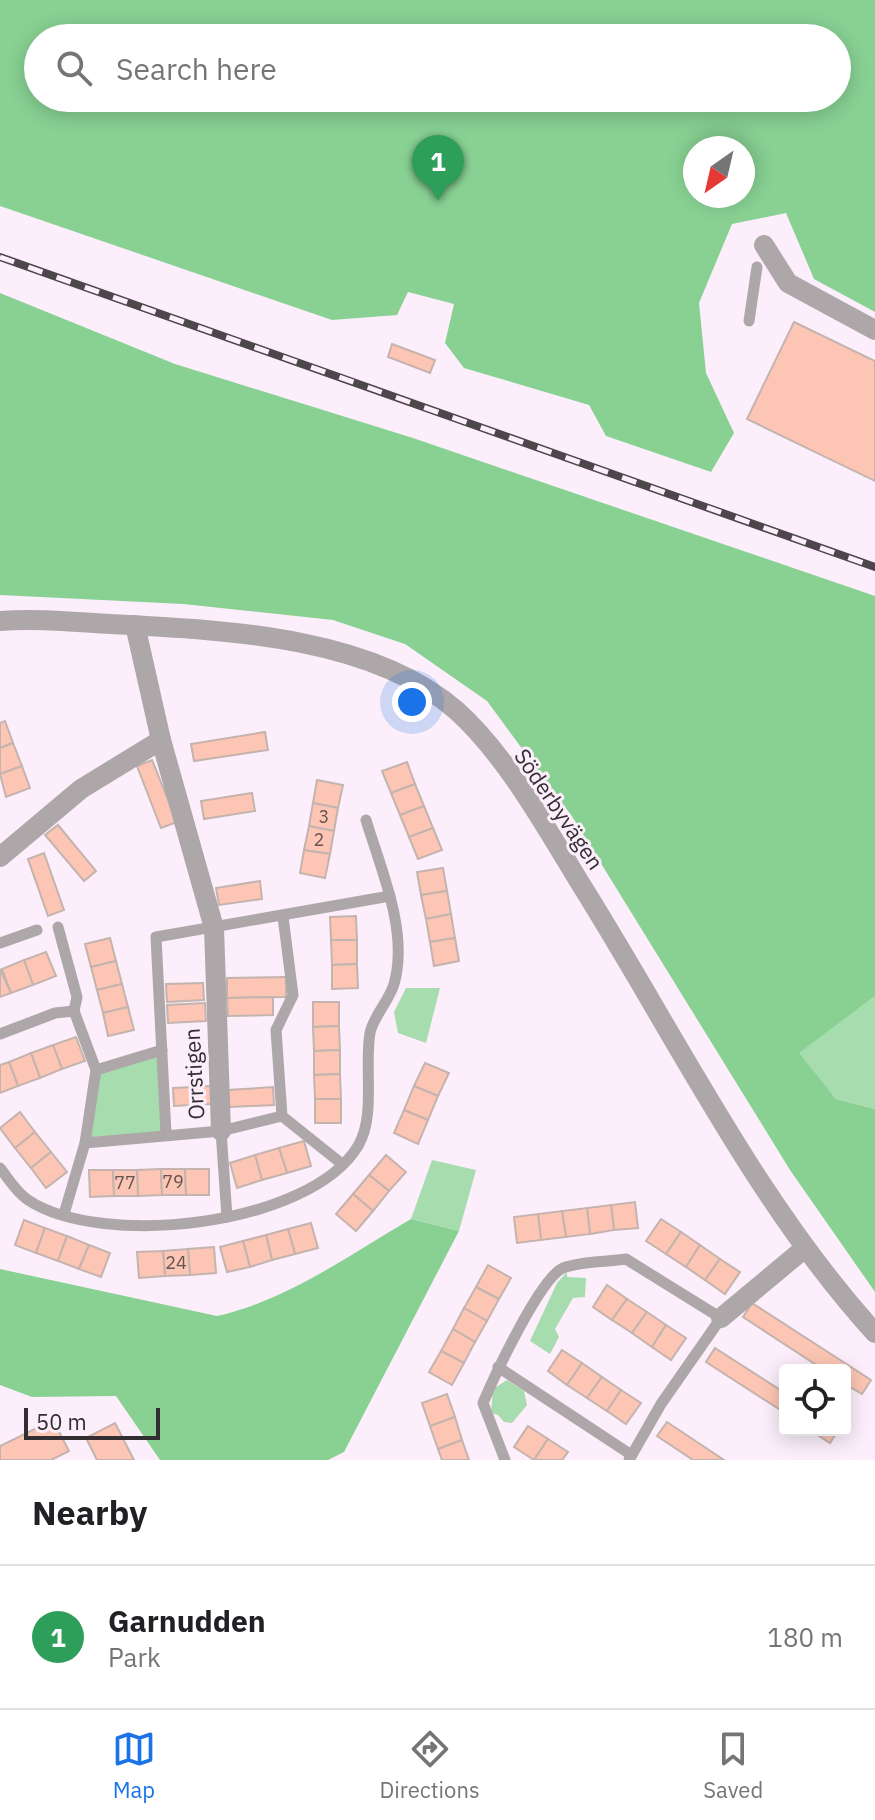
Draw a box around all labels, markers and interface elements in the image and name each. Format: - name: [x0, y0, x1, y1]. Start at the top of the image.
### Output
- search box: [24, 24, 851, 112]
- icon: search: [52, 46, 96, 90]
- text: Search here: [116, 49, 277, 88]
- pin: 1: [412, 135, 464, 201]
- north arrow: [683, 136, 755, 208]
- your location: [392, 682, 432, 722]
- street label: Söderbyvägen: [508, 743, 611, 875]
- house number: 3: [319, 805, 329, 828]
- house number: 2: [314, 828, 324, 851]
- street label: Orrstigen: [177, 1028, 210, 1121]
- house number: 79: [162, 1170, 184, 1193]
- house number: 77: [114, 1171, 136, 1194]
- house number: 24: [165, 1251, 187, 1274]
- map controls: [779, 1364, 851, 1436]
- button: locate: [779, 1364, 851, 1436]
- scale bar: [24, 1404, 160, 1440]
- text: 50 m: [36, 1407, 87, 1436]
- text: Nearby: [32, 1490, 147, 1534]
- text: Garnudden: [108, 1601, 266, 1640]
- text: 1: [50, 1620, 66, 1654]
- text: 180 m: [767, 1620, 843, 1654]
- text: Park: [108, 1640, 161, 1674]
- tab: Map: [112, 1727, 156, 1804]
- tab: Directions: [380, 1727, 480, 1804]
- tab: Saved: [703, 1727, 763, 1804]

